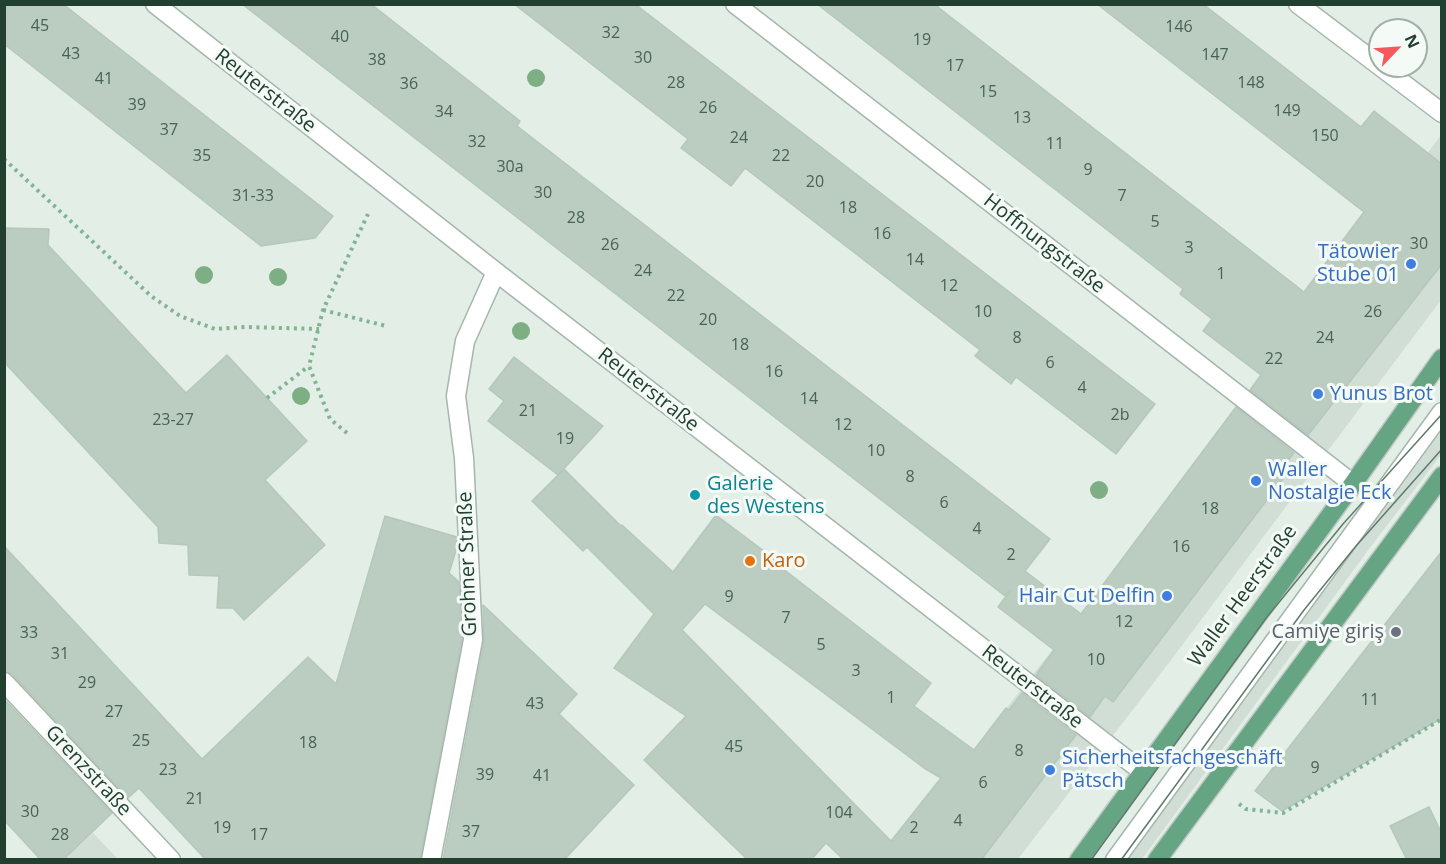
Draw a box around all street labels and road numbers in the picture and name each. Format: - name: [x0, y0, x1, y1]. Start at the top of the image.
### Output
- street label: Reuterstraße: [210, 44, 320, 138]
- street label: Hoffnungstraße: [978, 189, 1110, 299]
- street label: Reuterstraße: [593, 343, 703, 437]
- street label: Grohner Straße: [453, 491, 483, 637]
- street label: Waller Heerstraße: [1184, 520, 1302, 672]
- street label: Reuterstraße: [977, 640, 1087, 734]
- street label: Grenzstraße: [40, 721, 136, 821]

